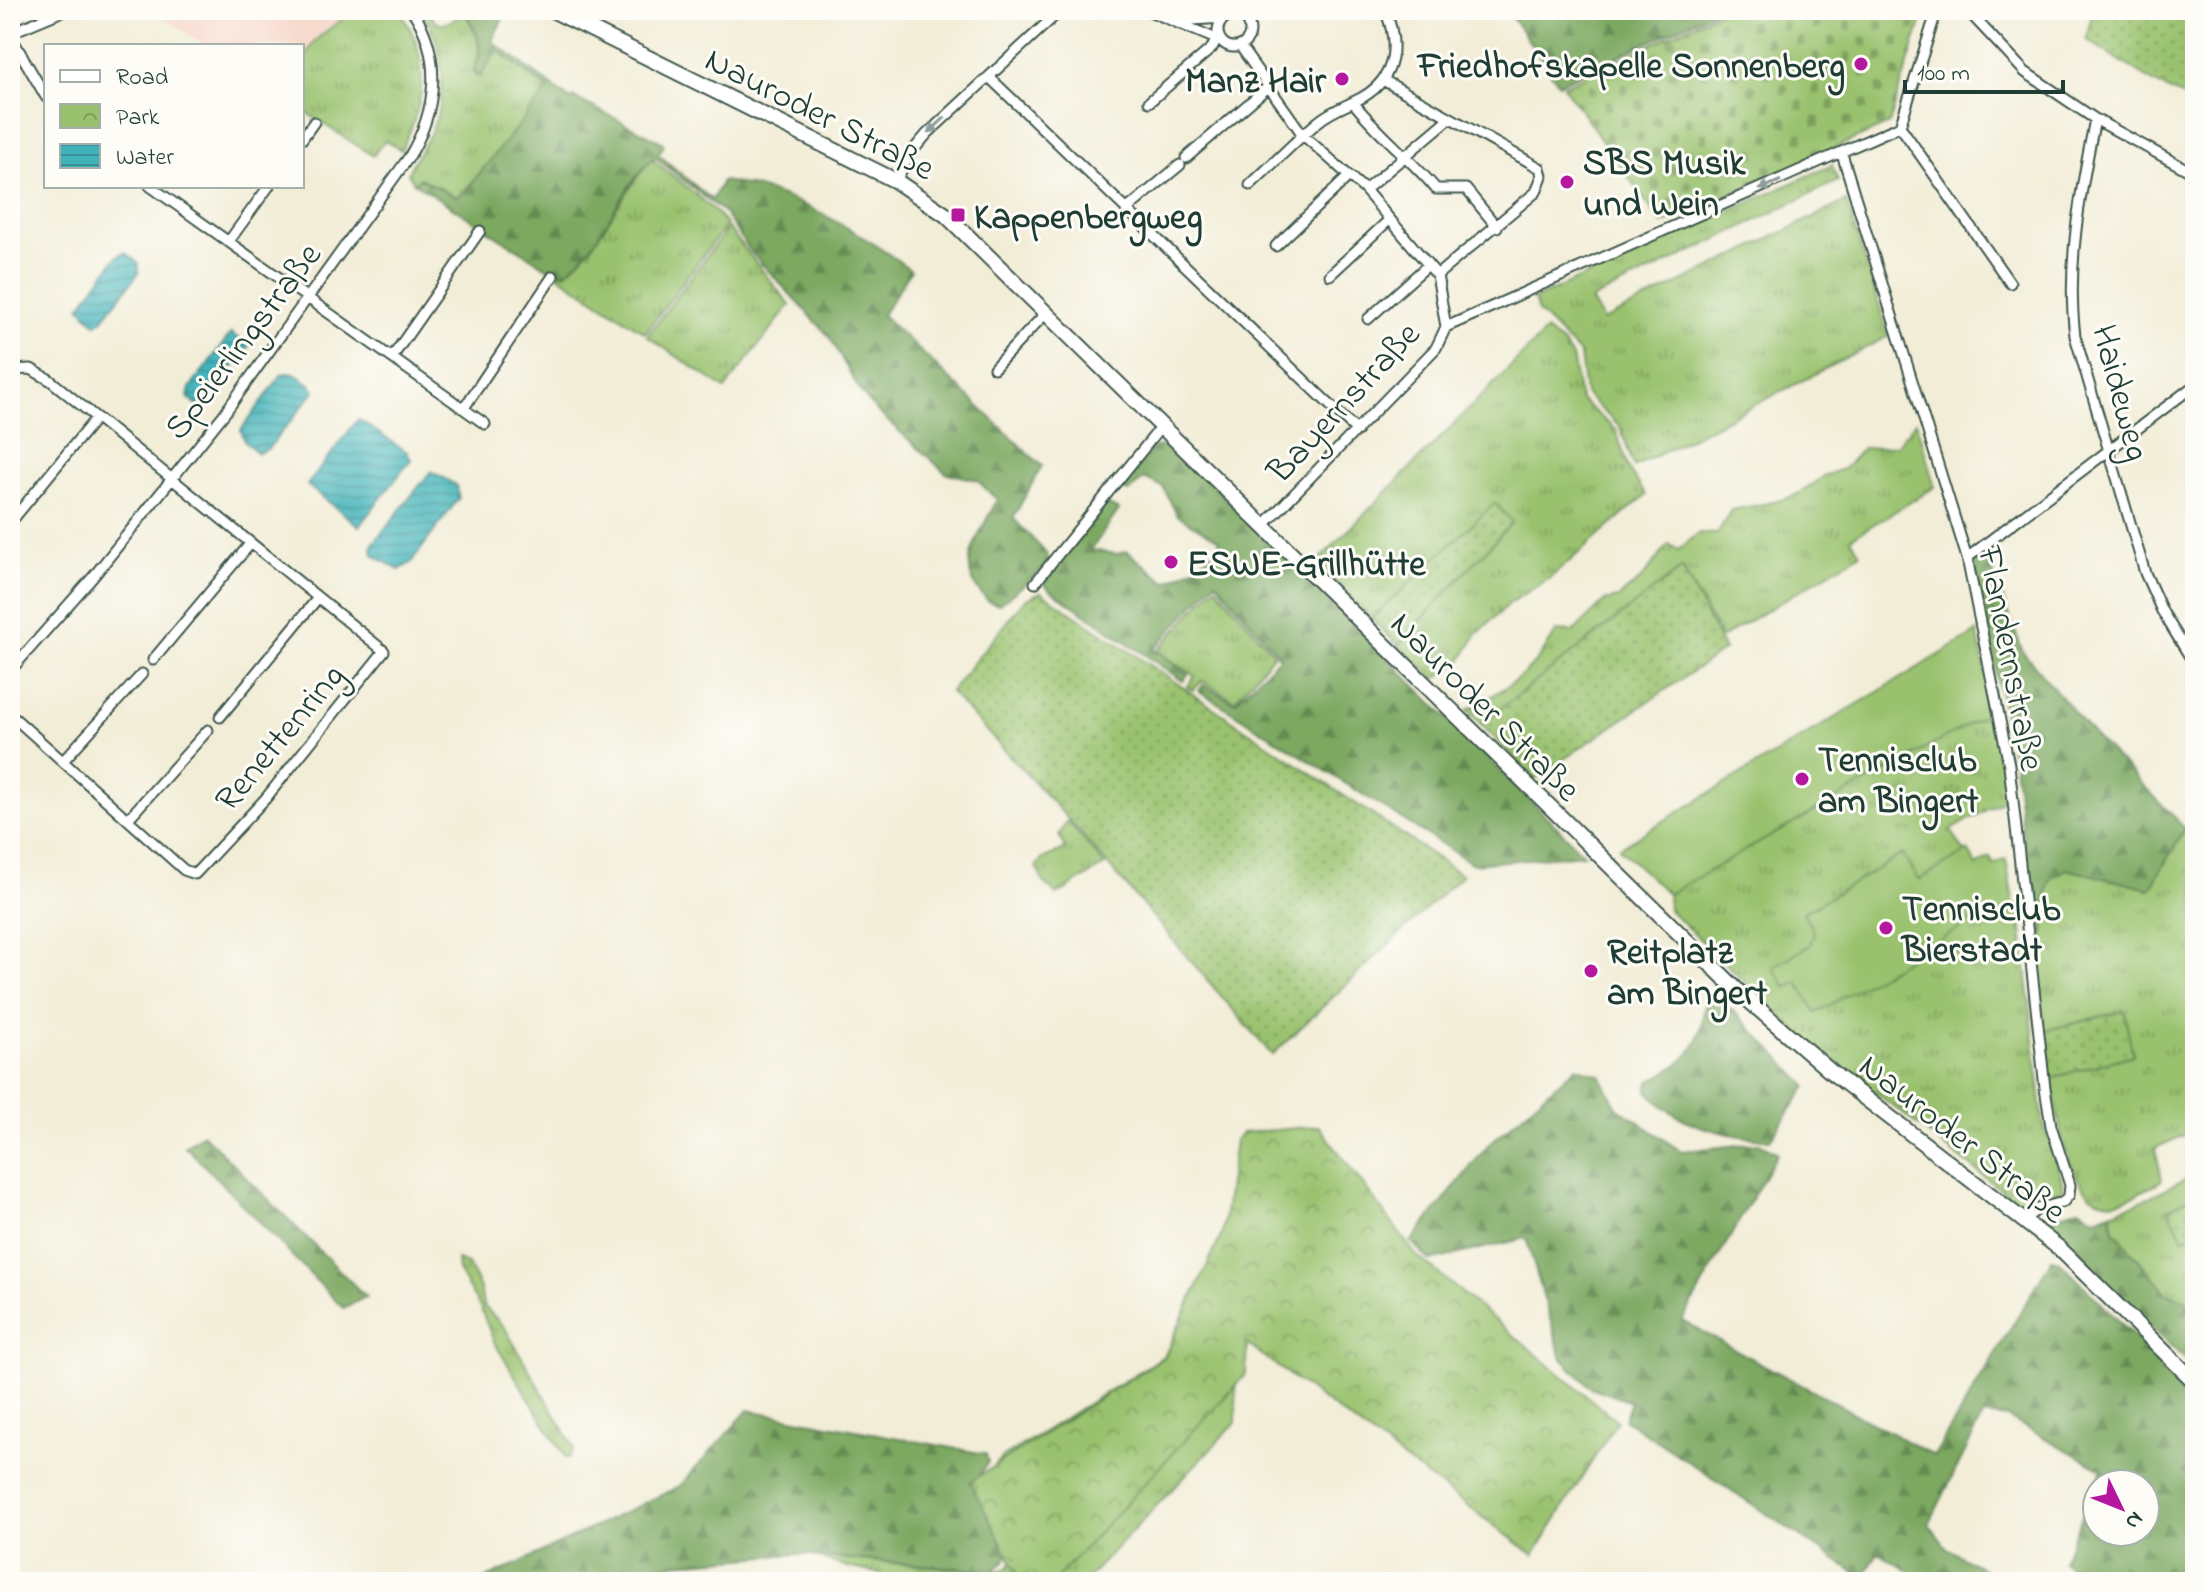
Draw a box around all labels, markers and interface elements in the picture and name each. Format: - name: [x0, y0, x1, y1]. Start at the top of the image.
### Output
- street label: Nauroder Straße: [695, 35, 944, 197]
- place label: Friedhofskapelle Sonnenberg: [1416, 42, 1845, 96]
- legend: [44, 44, 304, 188]
- scale bar: [1905, 44, 2063, 94]
- marker: Friedhofskapelle Sonnenberg: [1852, 55, 1870, 73]
- place label: Manz Hair: [1185, 57, 1327, 110]
- text: 100 m: [1917, 57, 1970, 92]
- text: Road: [116, 61, 169, 96]
- marker: Manz Hair: [1333, 70, 1351, 88]
- text: Park: [116, 101, 160, 136]
- one-way arrow: [928, 115, 947, 134]
- place label: SBS Musik und Wein: [1583, 139, 1747, 233]
- text: Water: [116, 141, 174, 176]
- marker: SBS Musik und Wein: [1558, 173, 1576, 191]
- one-way arrow: [1758, 178, 1782, 191]
- place label: Kappenbergweg: [974, 193, 1202, 247]
- marker: Kappenbergweg: [949, 206, 967, 224]
- street label: Speierlingstraße: [153, 232, 337, 453]
- street label: Bayernstraße: [1255, 311, 1435, 498]
- street label: Haideweg: [2075, 319, 2162, 467]
- place label: ESWE-Grillhütte: [1187, 540, 1426, 593]
- street label: Flandernstraße: [1961, 541, 2056, 777]
- marker: ESWE-Grillhütte: [1162, 553, 1180, 571]
- street label: Nauroder Straße: [1376, 601, 1592, 816]
- street label: Renettenring: [203, 653, 359, 825]
- place label: Tennisclub am Bingert: [1818, 736, 1979, 831]
- marker: Tennisclub am Bingert: [1793, 770, 1811, 788]
- place label: Tennisclub Bierstadt: [1900, 885, 2061, 979]
- marker: Tennisclub Bierstadt: [1877, 919, 1895, 937]
- place label: Reitplatz am Bingert: [1607, 928, 1768, 1023]
- marker: Reitplatz am Bingert: [1582, 962, 1600, 980]
- street label: Nauroder Straße: [1846, 1042, 2077, 1239]
- north arrow: [2081, 1468, 2161, 1548]
- text: N: [2117, 1503, 2150, 1536]

